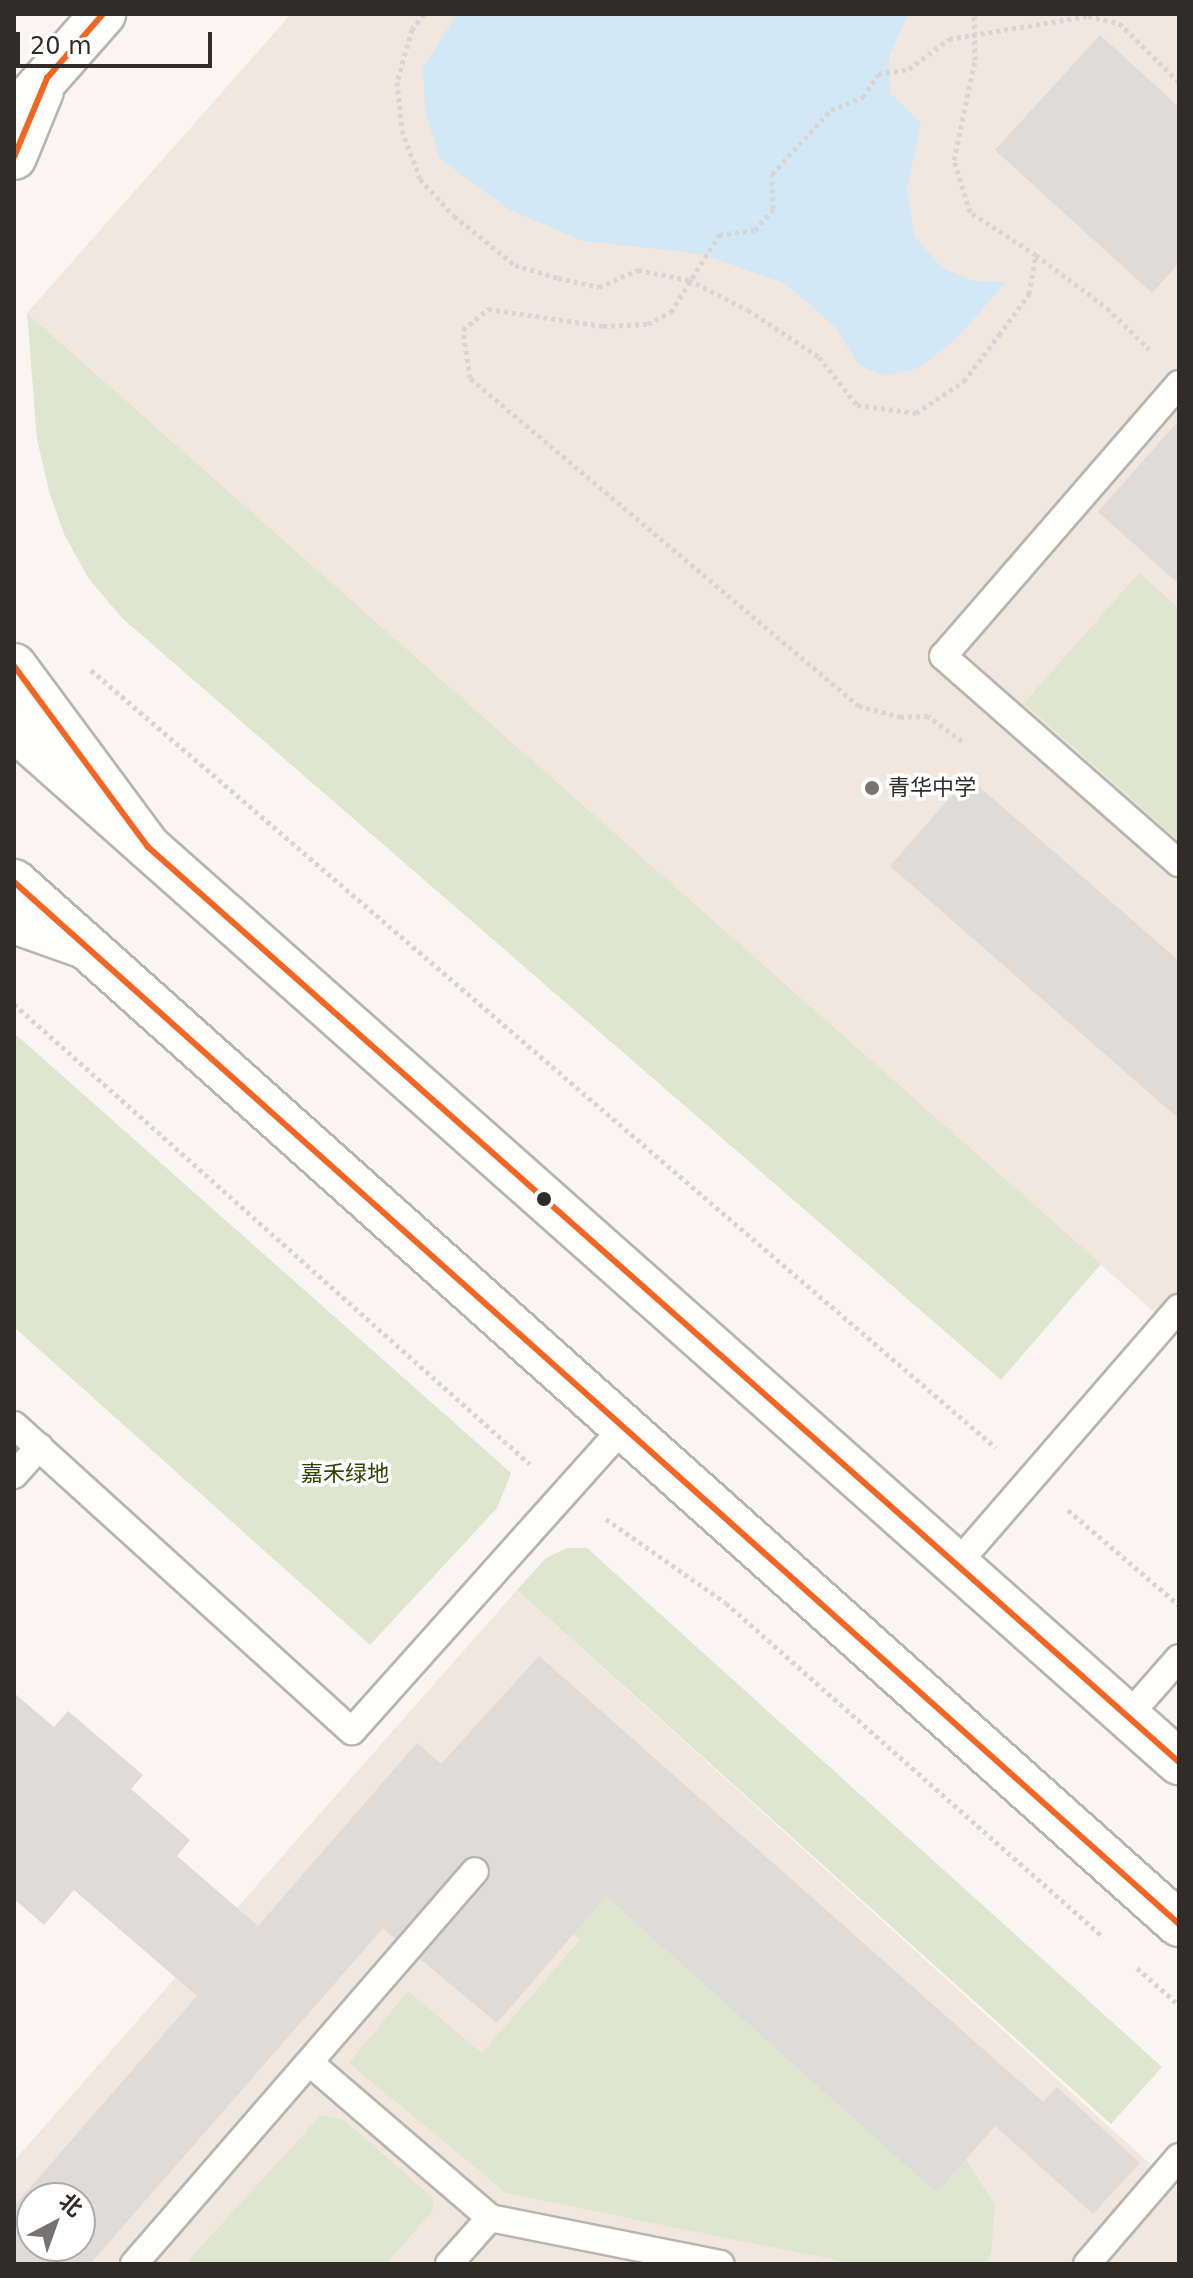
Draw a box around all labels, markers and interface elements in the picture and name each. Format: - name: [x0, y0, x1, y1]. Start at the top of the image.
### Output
- scale bar: [20, 16, 216, 66]
- text: 20 m: [30, 32, 92, 60]
- place label: 青华中学: [888, 775, 976, 801]
- marker: 青华中学: [863, 779, 881, 797]
- unlabelled marker: [536, 1191, 552, 1207]
- park label: 嘉禾绿地: [301, 1461, 389, 1487]
- north arrow: [16, 2182, 96, 2262]
- text: 北: [54, 2188, 87, 2222]

